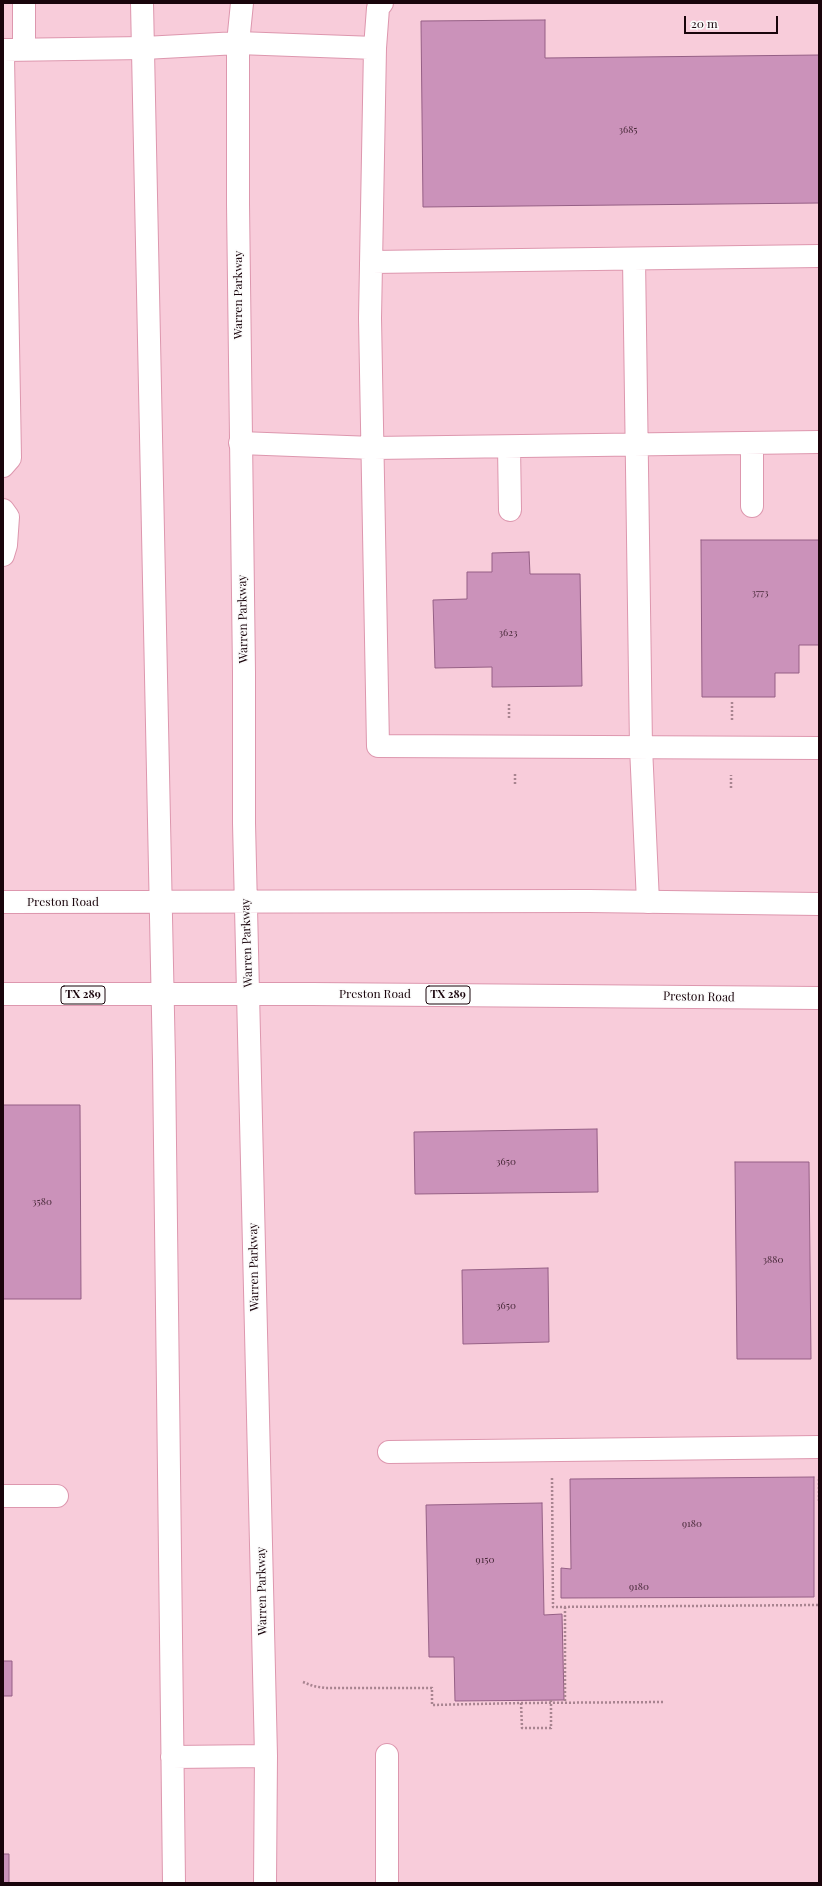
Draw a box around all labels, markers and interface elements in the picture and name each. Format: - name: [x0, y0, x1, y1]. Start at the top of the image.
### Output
- scale bar: [686, 8, 780, 34]
- text: 20 m: [691, 15, 718, 31]
- house number: 3685: [618, 124, 638, 136]
- street label: Warren Parkway: [231, 251, 245, 339]
- street label: Warren Parkway: [235, 575, 251, 663]
- house number: 3773: [751, 587, 769, 599]
- house number: 3623: [499, 627, 517, 639]
- street label: Preston Road: [27, 895, 99, 909]
- street label: Warren Parkway: [238, 898, 256, 988]
- road number: TX 289: [61, 986, 105, 1004]
- road number: TX 289: [426, 986, 470, 1004]
- street label: Preston Road: [339, 987, 411, 1001]
- street label: Preston Road: [663, 989, 735, 1005]
- house number: 3650: [496, 1156, 516, 1168]
- house number: 3580: [32, 1196, 52, 1208]
- street label: Warren Parkway: [246, 1223, 262, 1311]
- house number: 3880: [763, 1254, 783, 1266]
- house number: 3650: [496, 1300, 516, 1312]
- house number: 9180: [682, 1518, 702, 1530]
- street label: Warren Parkway: [254, 1547, 270, 1635]
- house number: 9150: [476, 1554, 494, 1566]
- house number: 9180: [629, 1581, 649, 1593]

